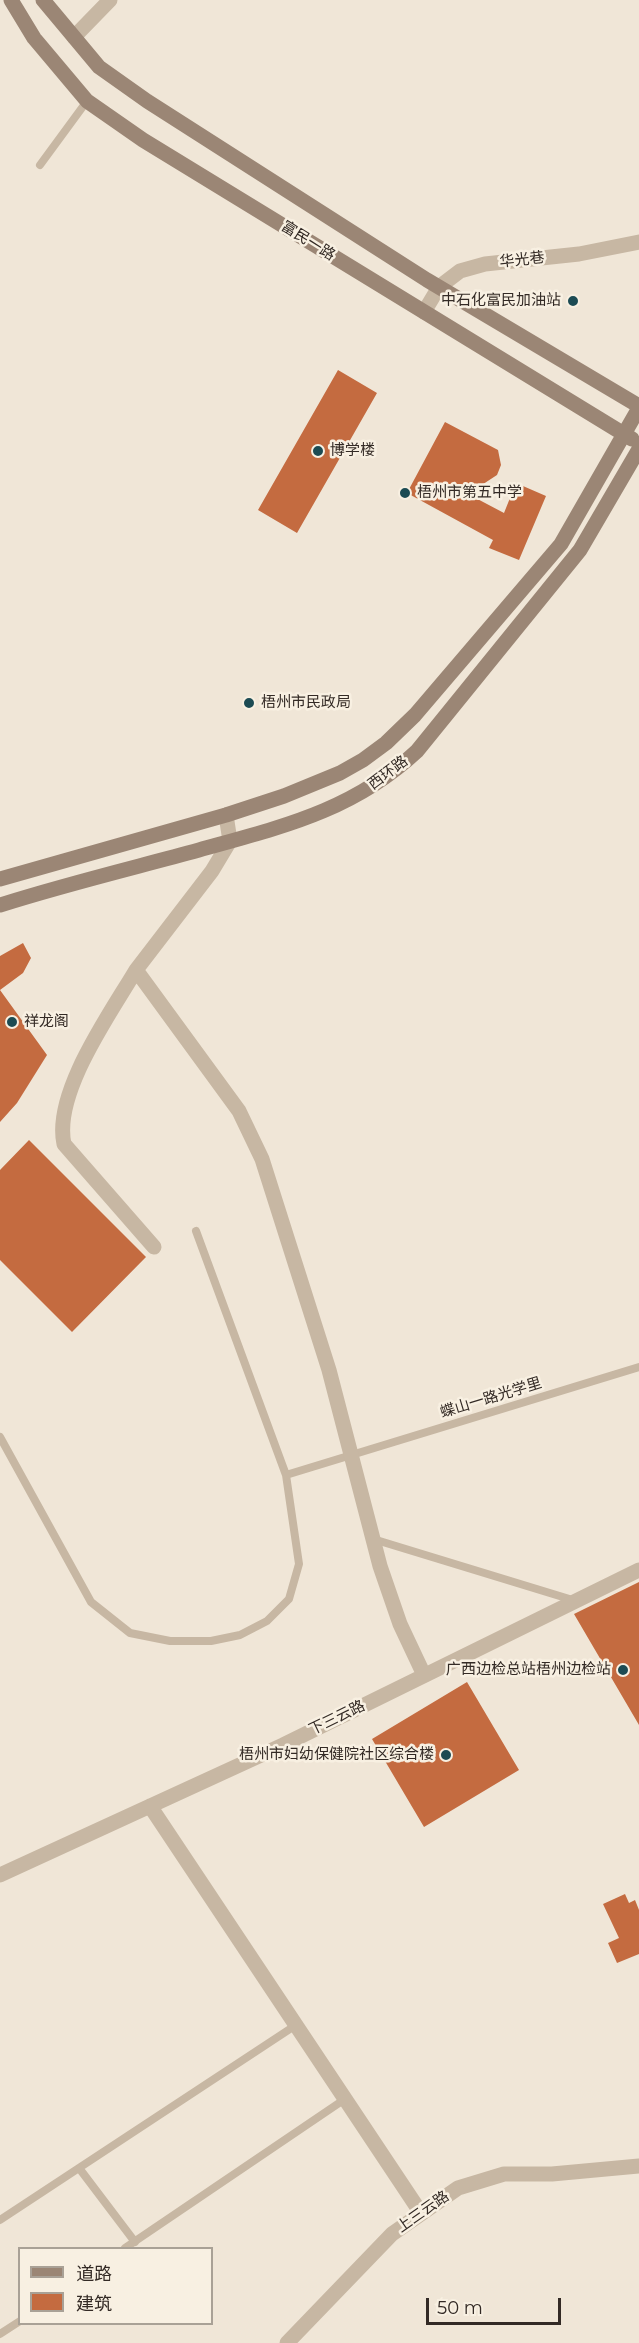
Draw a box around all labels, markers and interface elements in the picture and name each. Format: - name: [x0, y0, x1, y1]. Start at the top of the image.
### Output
- street label: 富民一路: [278, 217, 338, 265]
- street label: 华光巷: [499, 249, 545, 271]
- place label: 中石化富民加油站: [441, 292, 561, 310]
- marker: 中石化富民加油站: [566, 294, 580, 308]
- place label: 博学楼: [330, 442, 375, 460]
- marker: 博学楼: [311, 444, 325, 458]
- place label: 梧州市第五中学: [417, 484, 522, 502]
- marker: 梧州市第五中学: [398, 486, 412, 500]
- place label: 梧州市民政局: [261, 694, 351, 712]
- marker: 梧州市民政局: [242, 696, 256, 710]
- street label: 西环路: [365, 752, 411, 794]
- place label: 祥龙阁: [24, 1013, 69, 1031]
- marker: 祥龙阁: [5, 1015, 19, 1029]
- street label: 蝶山一路光学里: [438, 1374, 544, 1422]
- place label: 广西边检总站梧州边检站: [446, 1661, 611, 1679]
- marker: 广西边检总站梧州边检站: [616, 1663, 630, 1677]
- street label: 下三云路: [306, 1697, 368, 1739]
- place label: 梧州市妇幼保健院社区综合楼: [239, 1746, 434, 1764]
- marker: 梧州市妇幼保健院社区综合楼: [439, 1748, 453, 1762]
- street label: 上三云路: [393, 2187, 453, 2237]
- legend: [18, 2247, 213, 2325]
- text: 道路: [76, 2263, 112, 2285]
- scale bar: [429, 2286, 564, 2324]
- text: 建筑: [76, 2293, 112, 2315]
- text: 50 m: [437, 2297, 483, 2319]

